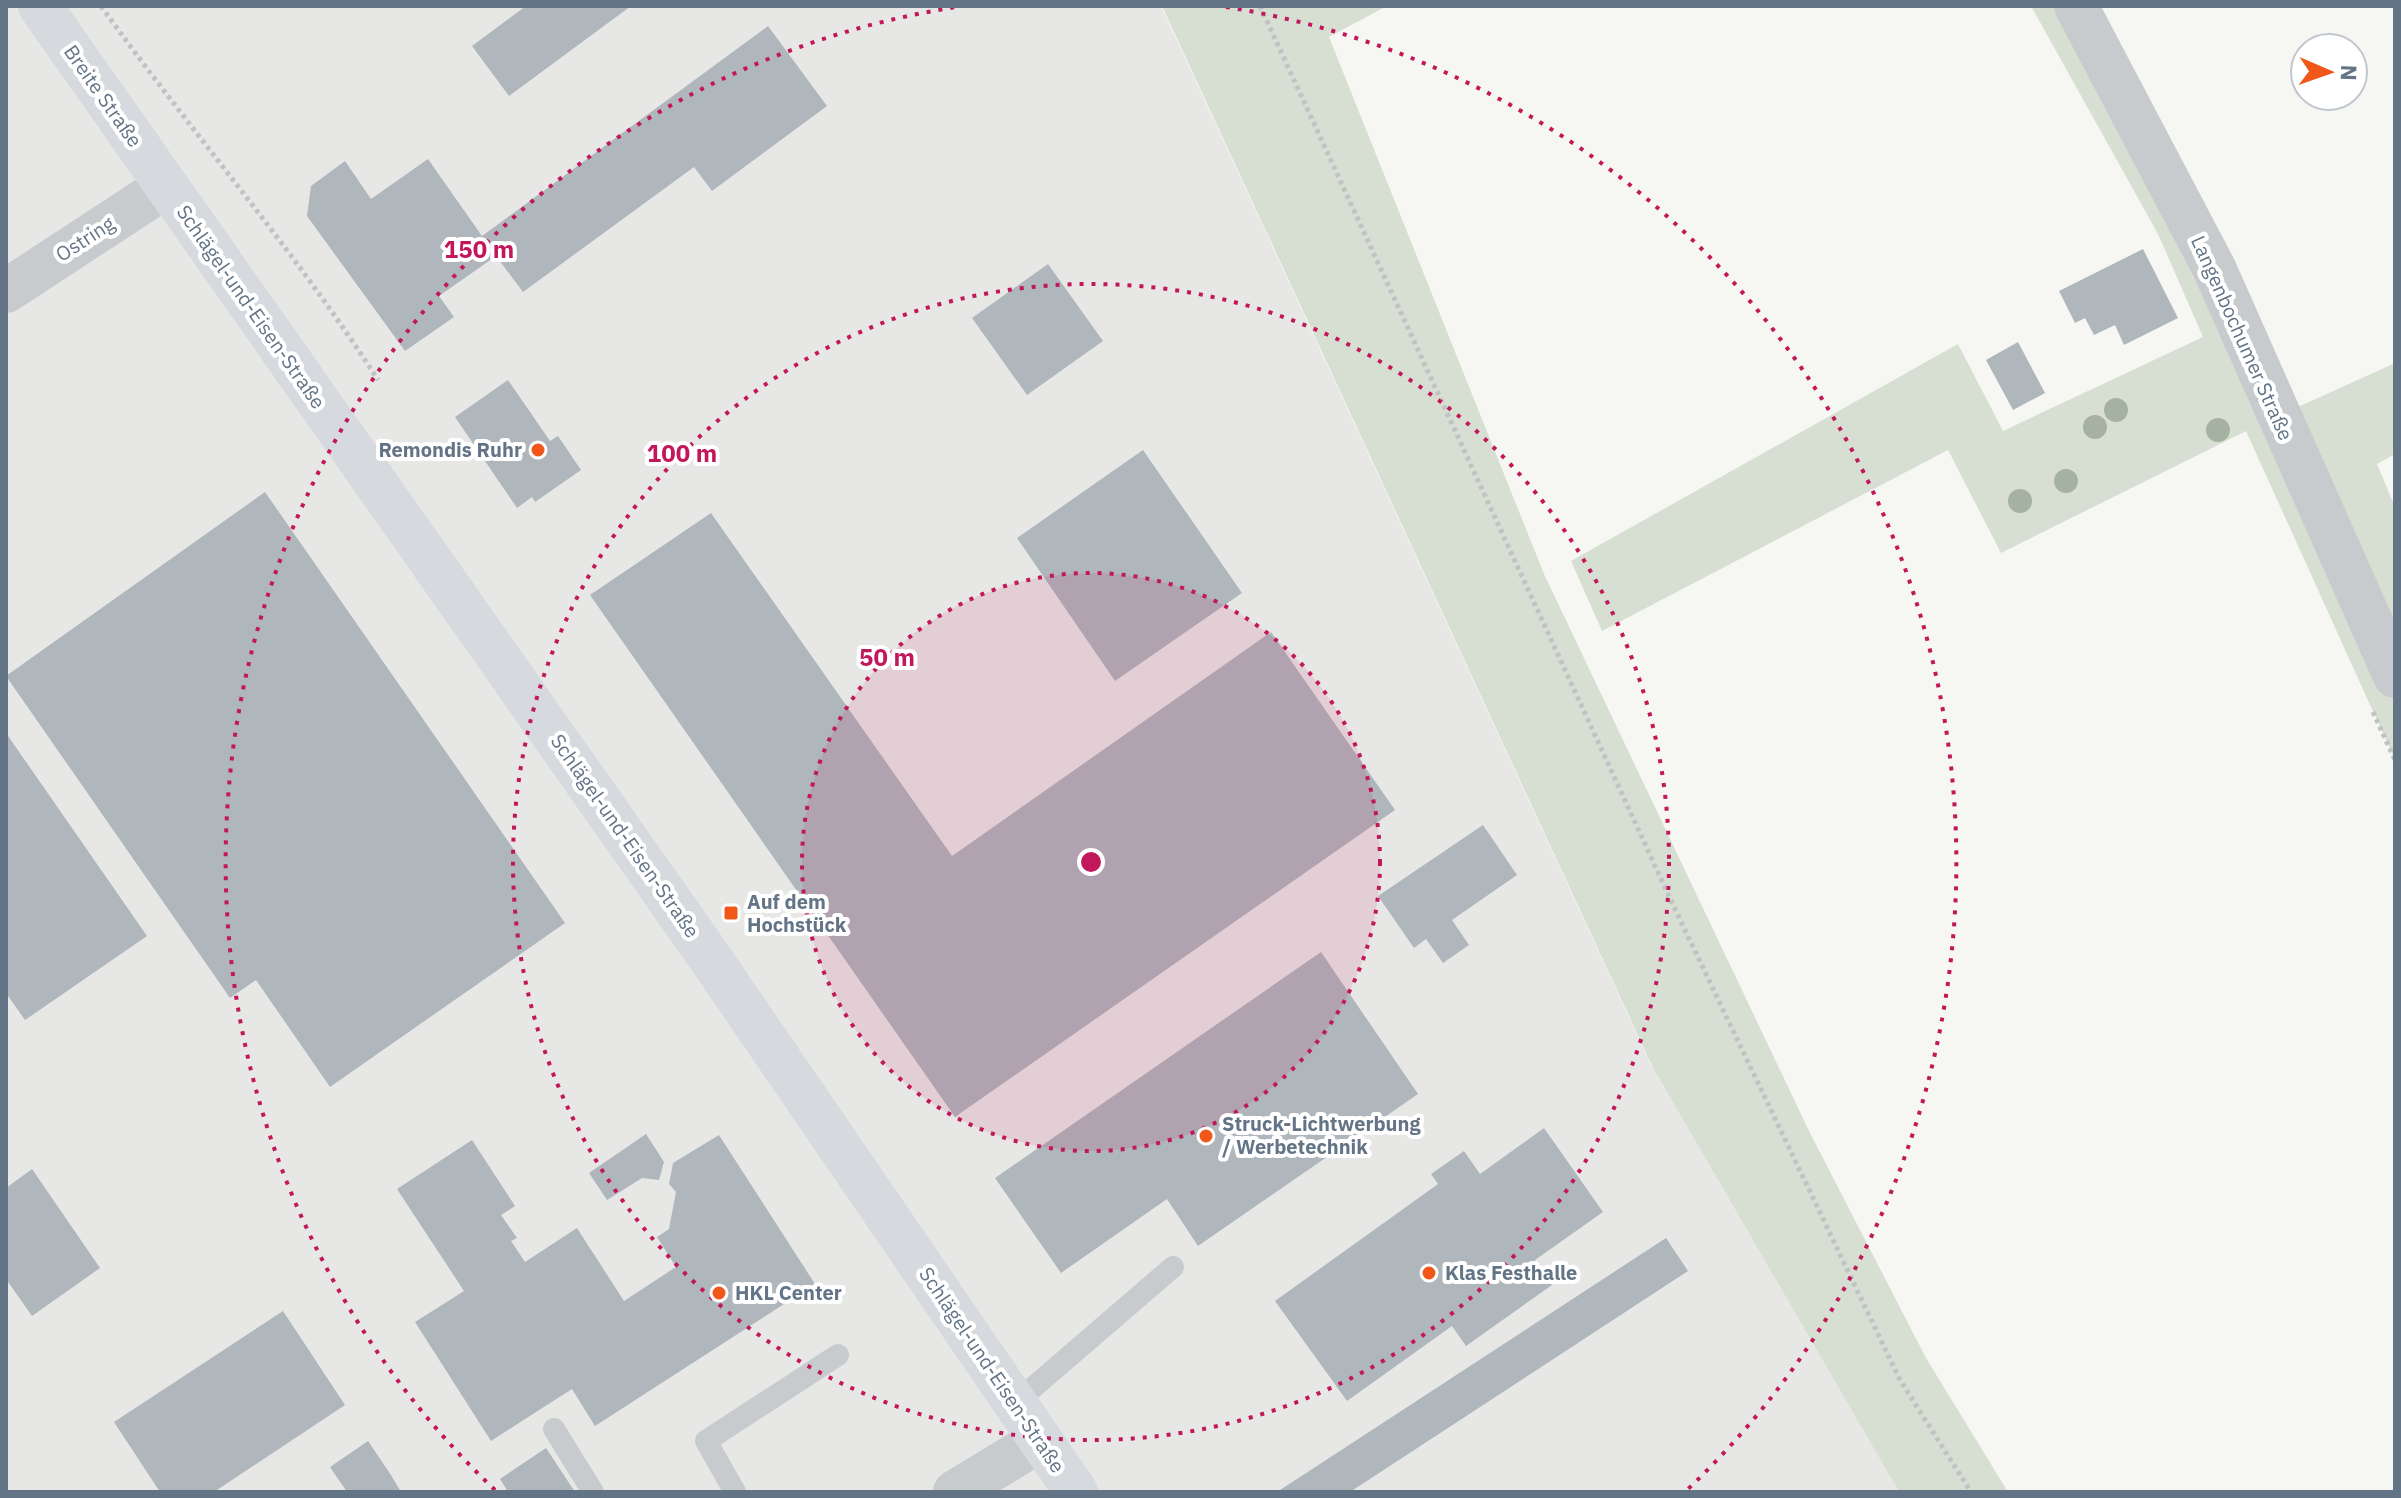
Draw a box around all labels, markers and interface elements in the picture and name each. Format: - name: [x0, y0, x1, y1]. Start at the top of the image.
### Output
- north arrow: [2289, 32, 2369, 112]
- street label: Breite Straße: [58, 39, 149, 152]
- text: N: [2335, 64, 2364, 81]
- street label: Schlägel-und-Eisen-Straße: [171, 200, 332, 414]
- street label: Ostring: [50, 209, 120, 268]
- street label: Langenbochumer Straße: [2185, 231, 2300, 444]
- text: 150 m: [444, 233, 514, 265]
- place label: Remondis Ruhr: [378, 436, 522, 463]
- text: 100 m: [647, 437, 717, 469]
- marker: Remondis Ruhr: [529, 441, 547, 459]
- text: 50 m: [859, 641, 915, 673]
- street label: Schlägel-und-Eisen-Straße: [545, 729, 706, 943]
- centre of rings: [1077, 848, 1105, 876]
- place label: Auf dem Hochstück: [747, 888, 847, 938]
- marker: Auf dem Hochstück: [722, 904, 740, 922]
- place label: Struck-Lichtwerbung / Werbetechnik: [1222, 1110, 1421, 1160]
- marker: Struck-Lichtwerbung / Werbetechnik: [1197, 1127, 1215, 1145]
- place label: Klas Festhalle: [1445, 1259, 1577, 1286]
- street label: Schlägel-und-Eisen-Straße: [913, 1262, 1071, 1478]
- marker: Klas Festhalle: [1420, 1264, 1438, 1282]
- place label: HKL Center: [735, 1279, 842, 1306]
- marker: HKL Center: [710, 1284, 728, 1302]

